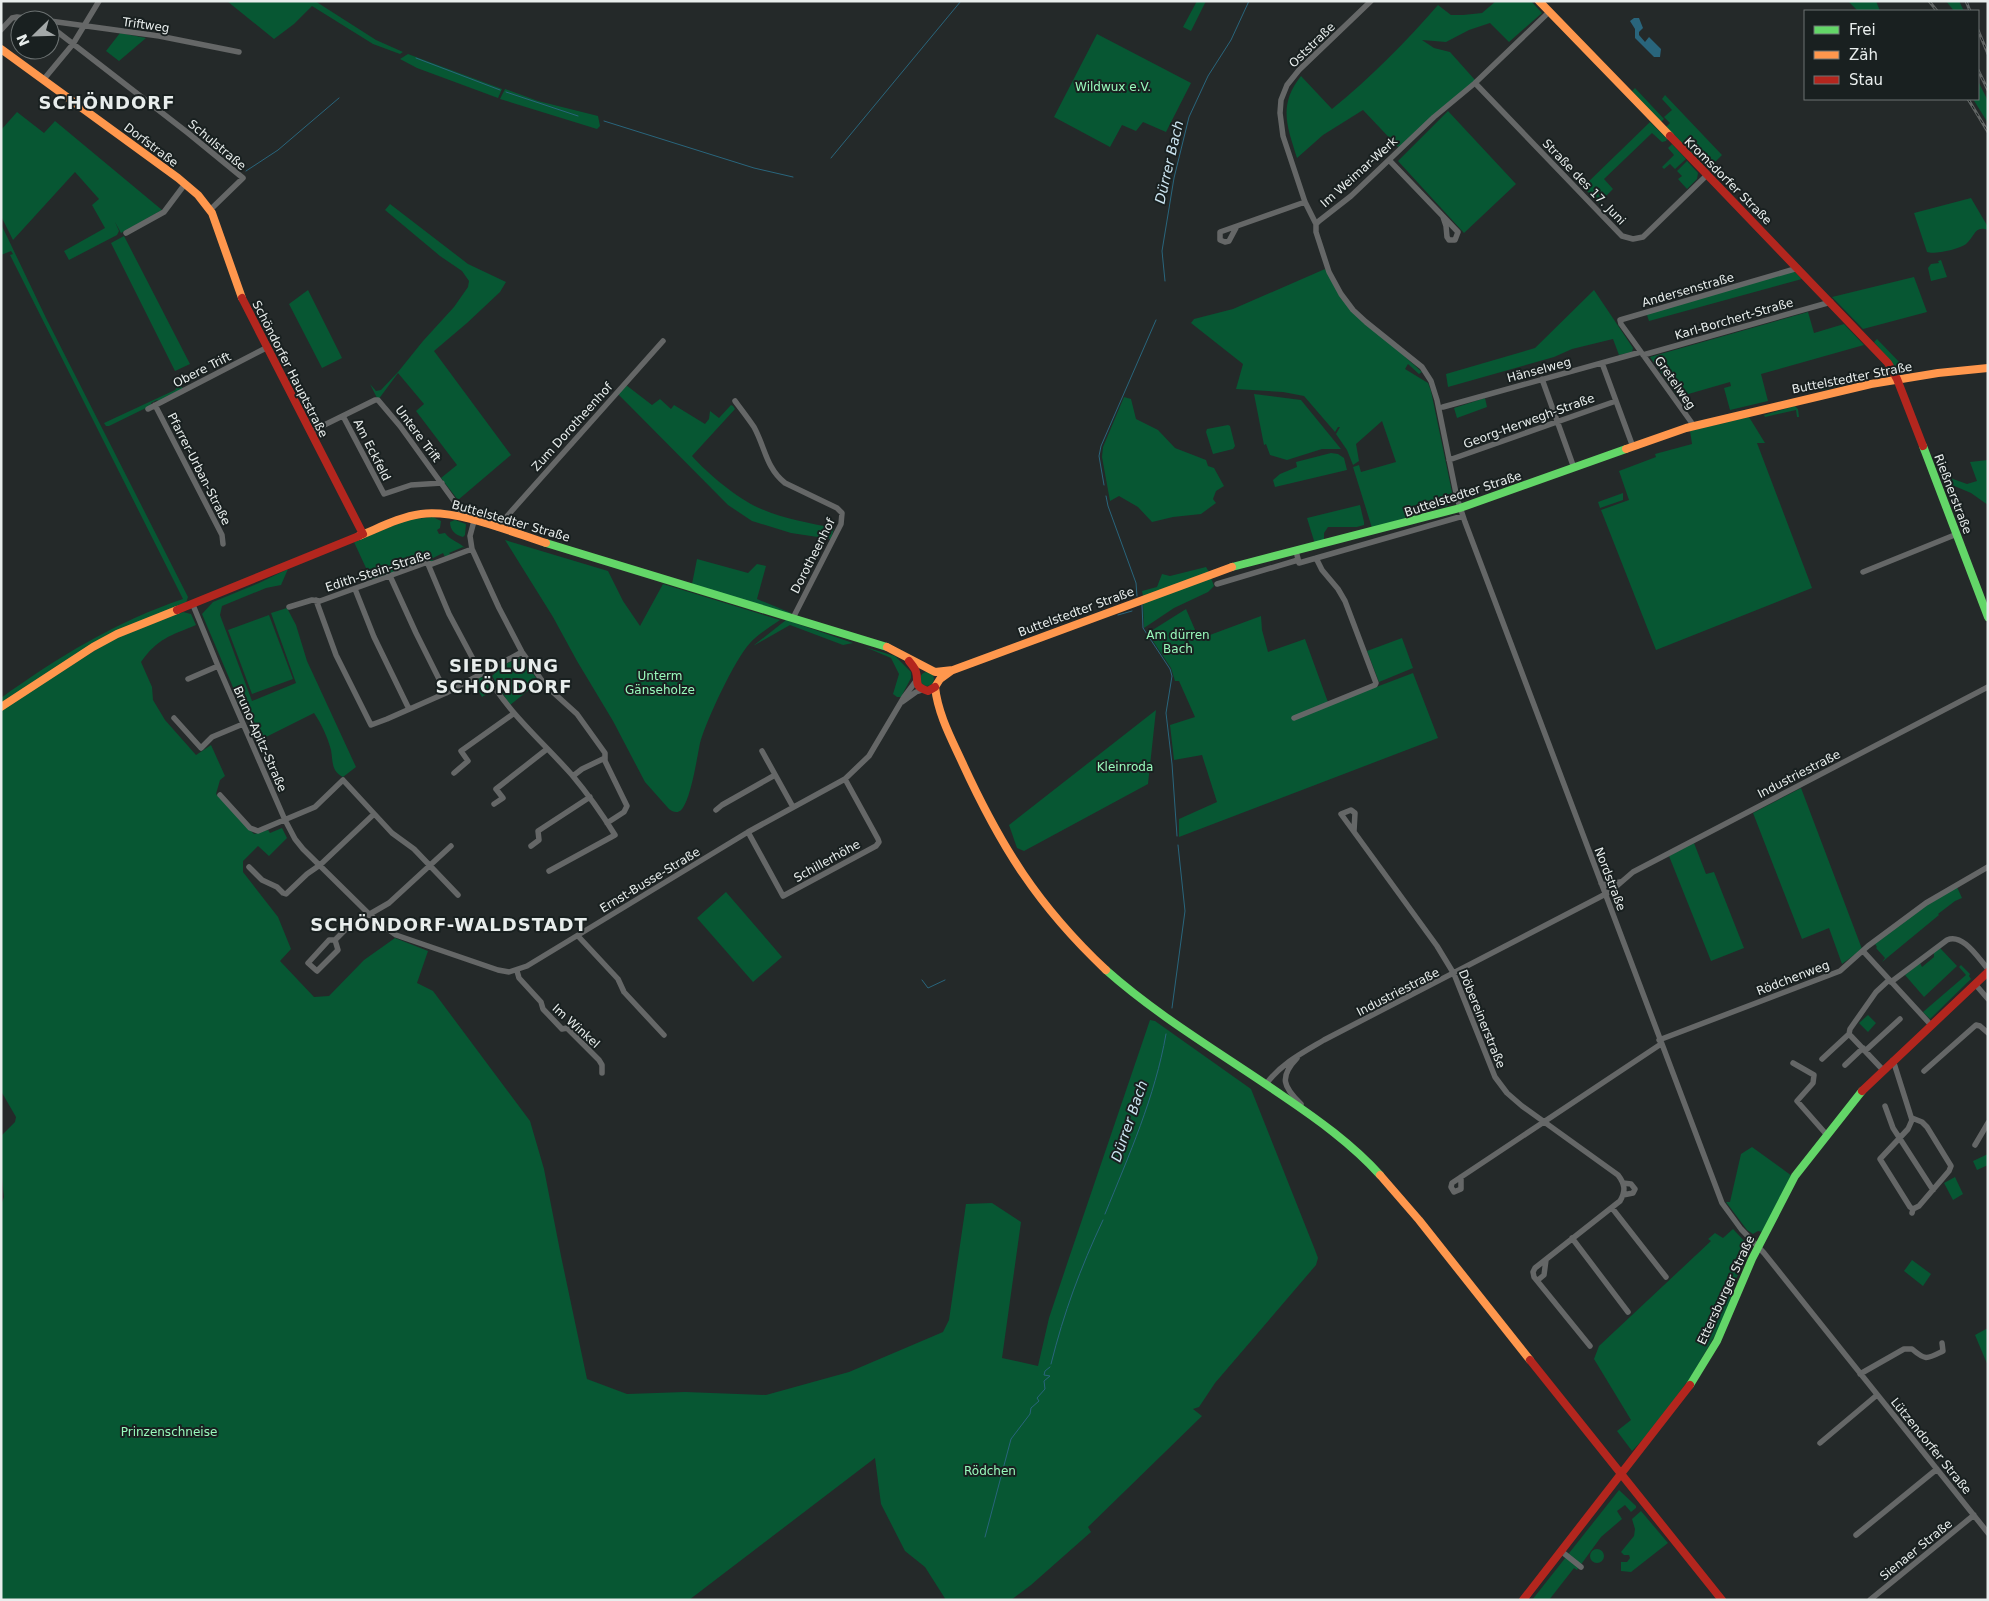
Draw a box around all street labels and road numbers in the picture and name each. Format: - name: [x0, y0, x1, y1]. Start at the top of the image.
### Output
- street label: Triftweg: [121, 15, 170, 35]
- street label: Oststraße: [1286, 20, 1338, 70]
- street label: Schulstraße: [185, 117, 249, 173]
- street label: Dorfstraße: [121, 120, 181, 170]
- street label: Im Weimar-Werk: [1318, 134, 1400, 210]
- street label: Kromsdorfer Straße: [1681, 134, 1775, 228]
- street label: Straße des 17. Juni: [1540, 136, 1628, 228]
- street label: Andersenstraße: [1640, 270, 1736, 310]
- street label: Karl-Borchert-Straße: [1673, 295, 1795, 343]
- street label: Schöndorfer Hauptstraße: [249, 298, 331, 440]
- street label: Obere Trift: [171, 349, 233, 391]
- street label: Gretelweg: [1652, 354, 1698, 412]
- street label: Hänselweg: [1505, 355, 1573, 385]
- street label: Buttelstedter Straße: [1791, 359, 1913, 397]
- street label: Zum Dorotheenhof: [529, 379, 616, 474]
- street label: Georg-Herwegh-Straße: [1462, 391, 1596, 451]
- street label: Untere Trift: [392, 403, 444, 465]
- street label: Pfarrer-Urban-Straße: [165, 410, 233, 528]
- street label: Am Eckfeld: [350, 417, 394, 483]
- street label: Rießnerstraße: [1931, 452, 1975, 536]
- street label: Buttelstedter Straße: [1403, 468, 1523, 520]
- street label: Buttelstedter Straße: [450, 497, 572, 545]
- street label: Dorotheenhof: [788, 515, 838, 596]
- street label: Edith-Stein-Straße: [324, 547, 432, 595]
- street label: Buttelstedter Straße: [1016, 585, 1136, 639]
- street label: Bruno-Apitz-Straße: [230, 684, 290, 794]
- street label: Industriestraße: [1755, 747, 1843, 801]
- street label: Schillerhöhe: [791, 837, 863, 885]
- street label: Ernst-Busse-Straße: [597, 845, 703, 915]
- street label: Nordstraße: [1591, 845, 1629, 913]
- street label: Rödchenweg: [1755, 958, 1831, 998]
- street label: Industriestraße: [1354, 965, 1442, 1019]
- street label: Döbereinerstraße: [1456, 968, 1508, 1070]
- street label: Im Winkel: [549, 1001, 603, 1051]
- street label: Ettersburger Straße: [1695, 1233, 1757, 1347]
- street label: Lützendorfer Straße: [1888, 1395, 1974, 1497]
- street label: Sienaer Straße: [1877, 1517, 1955, 1583]

